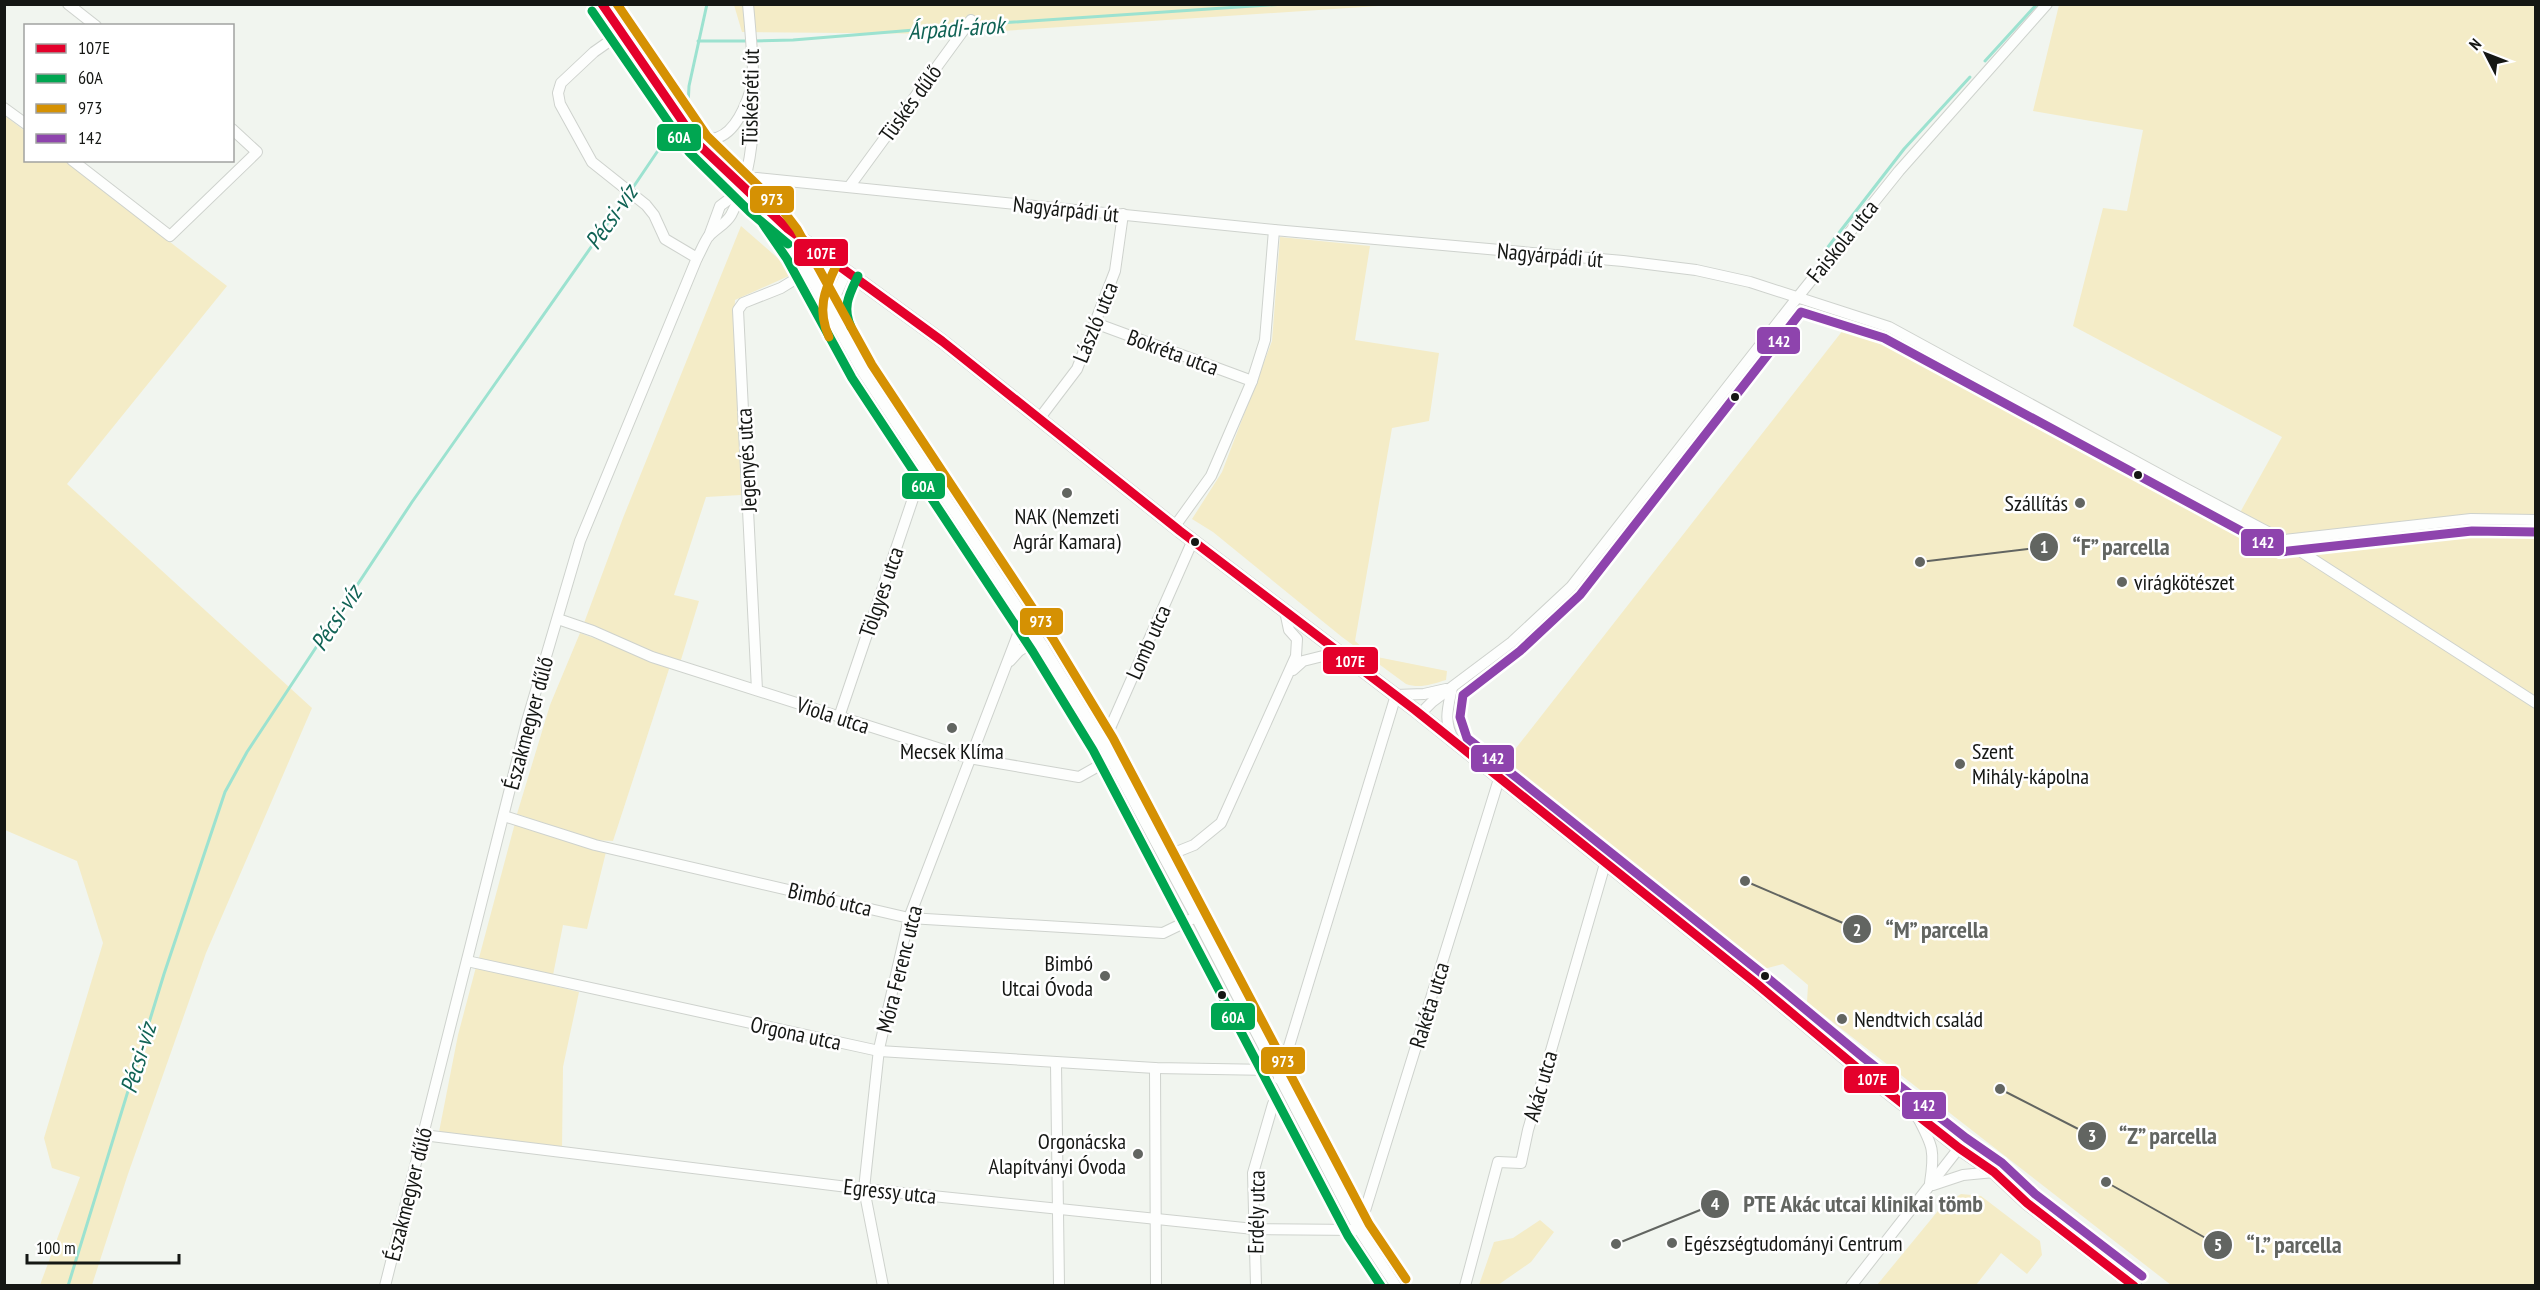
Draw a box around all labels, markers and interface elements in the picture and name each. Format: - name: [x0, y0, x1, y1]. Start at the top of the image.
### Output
- water label: Árpádi-árok: [907, 9, 1008, 47]
- legend: [24, 24, 234, 162]
- north arrow: [2456, 24, 2516, 84]
- text: N: [2465, 34, 2485, 54]
- text: 107E: [78, 36, 110, 59]
- street label: Tüskésréti út: [735, 48, 765, 146]
- street label: Tüskés dűlő: [873, 59, 947, 147]
- text: 60A: [78, 66, 103, 89]
- text: 973: [78, 96, 102, 119]
- line badge: 60A: [656, 123, 702, 152]
- text: 142: [78, 126, 102, 149]
- text: 60A: [667, 127, 692, 147]
- water label: Pécsi-víz: [578, 177, 646, 255]
- line badge: 973: [749, 185, 795, 214]
- text: 973: [761, 189, 783, 209]
- street label: Nagyárpádi út: [1012, 190, 1120, 228]
- street label: Faiskola utca: [1800, 194, 1884, 288]
- street label: Nagyárpádi út: [1496, 236, 1604, 274]
- line badge: 107E: [793, 238, 849, 267]
- text: 107E: [806, 243, 836, 263]
- street label: László utca: [1066, 278, 1124, 366]
- street label: Bokréta utca: [1124, 323, 1222, 381]
- line badge: 142: [1756, 326, 1801, 355]
- text: 142: [1768, 331, 1790, 351]
- unlabelled marker: [1729, 391, 1741, 403]
- street label: Jegenyés utca: [729, 407, 763, 514]
- unlabelled marker: [2132, 469, 2144, 481]
- line badge: 60A: [901, 472, 946, 500]
- text: 60A: [911, 476, 936, 496]
- marker: NAK (Nemzeti Agrár Kamara): [1060, 486, 1074, 500]
- place label: Szállítás: [2005, 489, 2068, 517]
- marker: Szállítás: [2073, 496, 2087, 510]
- place label: NAK (Nemzeti Agrár Kamara): [1013, 502, 1122, 555]
- callout: “F” parcella: [2029, 526, 2182, 568]
- line badge: 142: [2240, 528, 2285, 557]
- text: “F” parcella: [2072, 531, 2170, 562]
- text: 142: [2252, 532, 2274, 552]
- text: 1: [2040, 535, 2048, 558]
- unlabelled marker: [1189, 536, 1201, 548]
- street label: Tölgyes utca: [852, 543, 910, 641]
- place label: virágkötészet: [2134, 568, 2235, 596]
- marker: virágkötészet: [2115, 575, 2129, 589]
- water label: Pécsi-víz: [303, 577, 370, 657]
- street label: Lomb utca: [1119, 601, 1177, 683]
- line badge: 973: [1019, 607, 1064, 636]
- text: 973: [1030, 611, 1052, 631]
- line badge: 107E: [1322, 646, 1379, 675]
- text: 107E: [1335, 651, 1365, 671]
- street label: Északmegyer dűlő: [497, 653, 559, 793]
- street label: Viola utca: [792, 690, 873, 740]
- marker: Mecsek Klíma: [945, 721, 959, 735]
- place label: Mecsek Klíma: [900, 737, 1004, 765]
- place label: Szent Mihály-kápolna: [1972, 737, 2089, 790]
- line badge: 142: [1470, 744, 1515, 773]
- text: 142: [1482, 748, 1504, 768]
- marker: Szent Mihály-kápolna: [1953, 757, 1967, 771]
- street label: Bimbó utca: [785, 876, 875, 922]
- street label: Móra Ferenc utca: [870, 902, 928, 1036]
- callout: “M” parcella: [1842, 908, 2001, 950]
- text: “M” parcella: [1885, 914, 1989, 945]
- text: 2: [1853, 918, 1861, 941]
- place label: Bimbó Utcai Óvoda: [1001, 949, 1093, 1002]
- street label: Rakéta utca: [1403, 959, 1455, 1051]
- marker: Bimbó Utcai Óvoda: [1098, 969, 1112, 983]
- unlabelled marker: [1759, 970, 1771, 982]
- unlabelled marker: [1216, 989, 1228, 1001]
- line badge: 60A: [1210, 1002, 1256, 1031]
- place label: Nendtvich család: [1854, 1005, 1983, 1033]
- text: 60A: [1221, 1007, 1246, 1027]
- street label: Orgona utca: [748, 1010, 844, 1056]
- marker: Nendtvich család: [1835, 1012, 1849, 1026]
- water label: Pécsi-víz: [113, 1017, 164, 1097]
- line badge: 973: [1260, 1046, 1306, 1075]
- street label: Akác utca: [1517, 1048, 1563, 1124]
- text: 973: [1272, 1051, 1294, 1071]
- line badge: 107E: [1843, 1065, 1900, 1094]
- text: 107E: [1857, 1069, 1887, 1089]
- line badge: 142: [1901, 1091, 1947, 1120]
- text: 142: [1913, 1095, 1935, 1115]
- callout: “Z” parcella: [2077, 1115, 2230, 1157]
- text: “Z” parcella: [2119, 1120, 2217, 1151]
- street label: Északmegyer dűlő: [378, 1124, 438, 1264]
- text: 3: [2088, 1124, 2096, 1147]
- place label: Orgonácska Alapítványi Óvoda: [989, 1127, 1126, 1180]
- marker: Orgonácska Alapítványi Óvoda: [1131, 1147, 1145, 1161]
- street label: Erdély utca: [1241, 1170, 1271, 1254]
- street label: Egressy utca: [842, 1172, 938, 1210]
- callout: PTE Akác utcai klinikai tömb: [1700, 1183, 1995, 1225]
- text: PTE Akác utcai klinikai tömb: [1743, 1188, 1983, 1219]
- text: 4: [1711, 1192, 1720, 1215]
- callout: “I.” parcella: [2203, 1224, 2354, 1266]
- scale bar: [27, 1227, 178, 1265]
- place label: Egészségtudományi Centrum: [1684, 1229, 1903, 1257]
- text: “I.” parcella: [2246, 1229, 2342, 1260]
- text: 5: [2214, 1233, 2222, 1256]
- text: 100 m: [36, 1236, 76, 1259]
- marker: Egészségtudományi Centrum: [1665, 1236, 1679, 1250]

